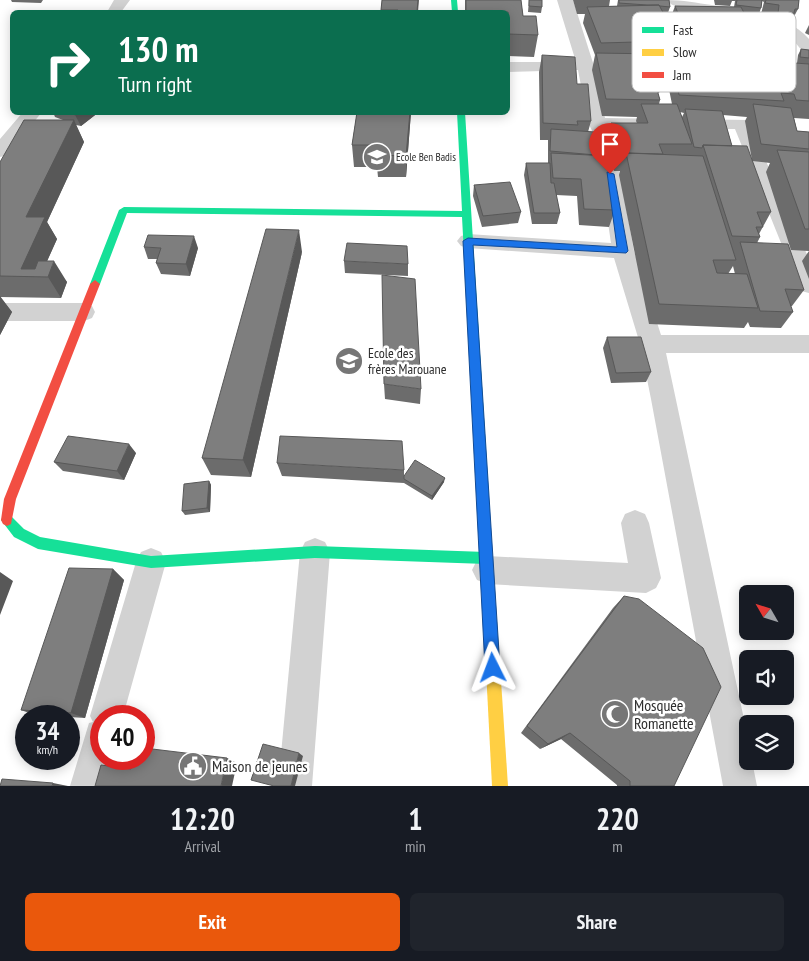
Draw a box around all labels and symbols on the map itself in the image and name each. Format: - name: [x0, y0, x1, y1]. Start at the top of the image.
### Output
- legend: [632, 12, 796, 92]
- text: Fast: [673, 21, 693, 39]
- text: Slow: [673, 43, 697, 61]
- text: Jam: [672, 66, 691, 84]
- pin: [589, 123, 631, 174]
- school or university icon: Ecole Ben Badis: [362, 142, 392, 172]
- place label: Ecole Ben Badis: [396, 150, 456, 164]
- place label: Ecole des frères Marouane: [368, 344, 447, 378]
- school or university icon: Ecole des frères Marouane: [334, 346, 364, 376]
- north arrow: [739, 585, 794, 640]
- position arrow: [466, 641, 518, 693]
- place label: Mosquée Romanette: [634, 695, 694, 733]
- mosque icon: Mosquée Romanette: [600, 699, 630, 729]
- speed limit sign: 40: [90, 705, 155, 770]
- public building icon: Maison de jeunes: [178, 751, 208, 781]
- place label: Maison de jeunes: [212, 756, 308, 776]

